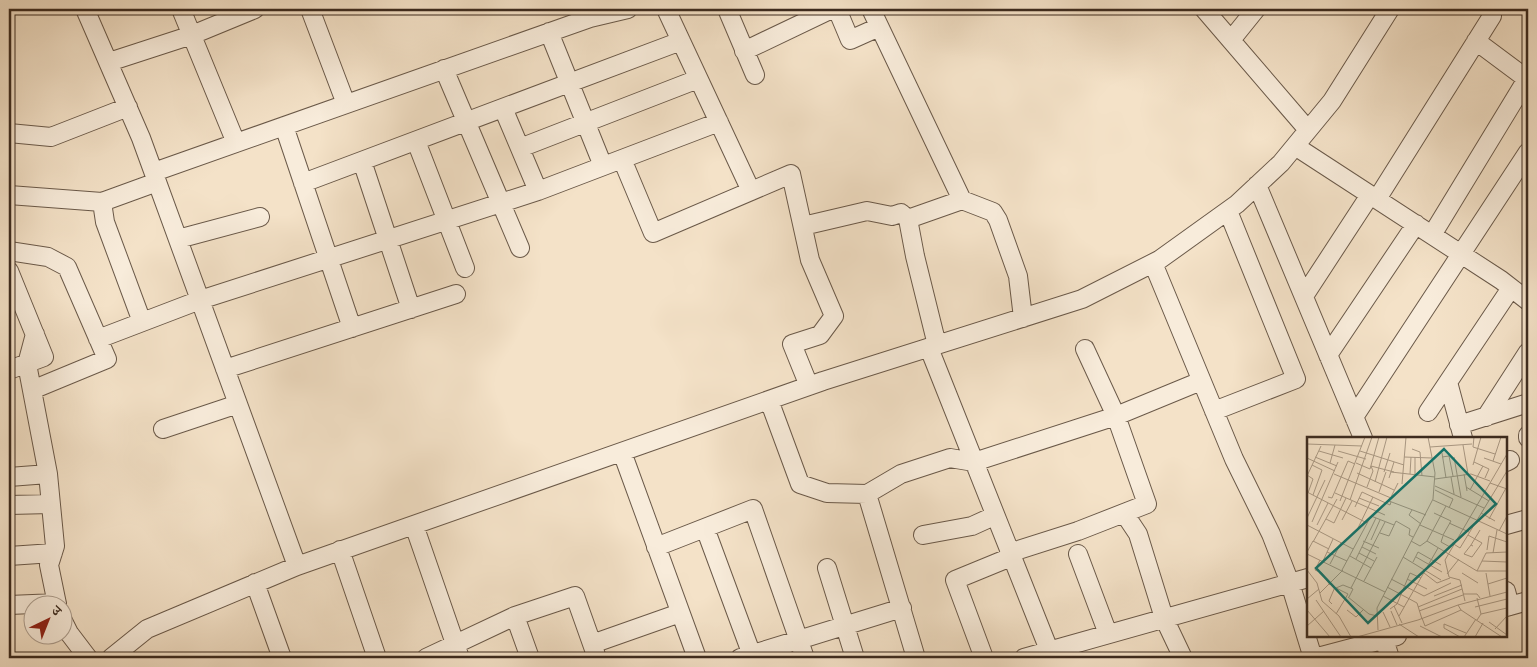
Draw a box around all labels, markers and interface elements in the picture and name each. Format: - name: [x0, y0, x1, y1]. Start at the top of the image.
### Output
- inset map: [1307, 437, 1507, 637]
- north arrow: [22, 594, 72, 644]
- text: उ: [45, 602, 66, 622]

